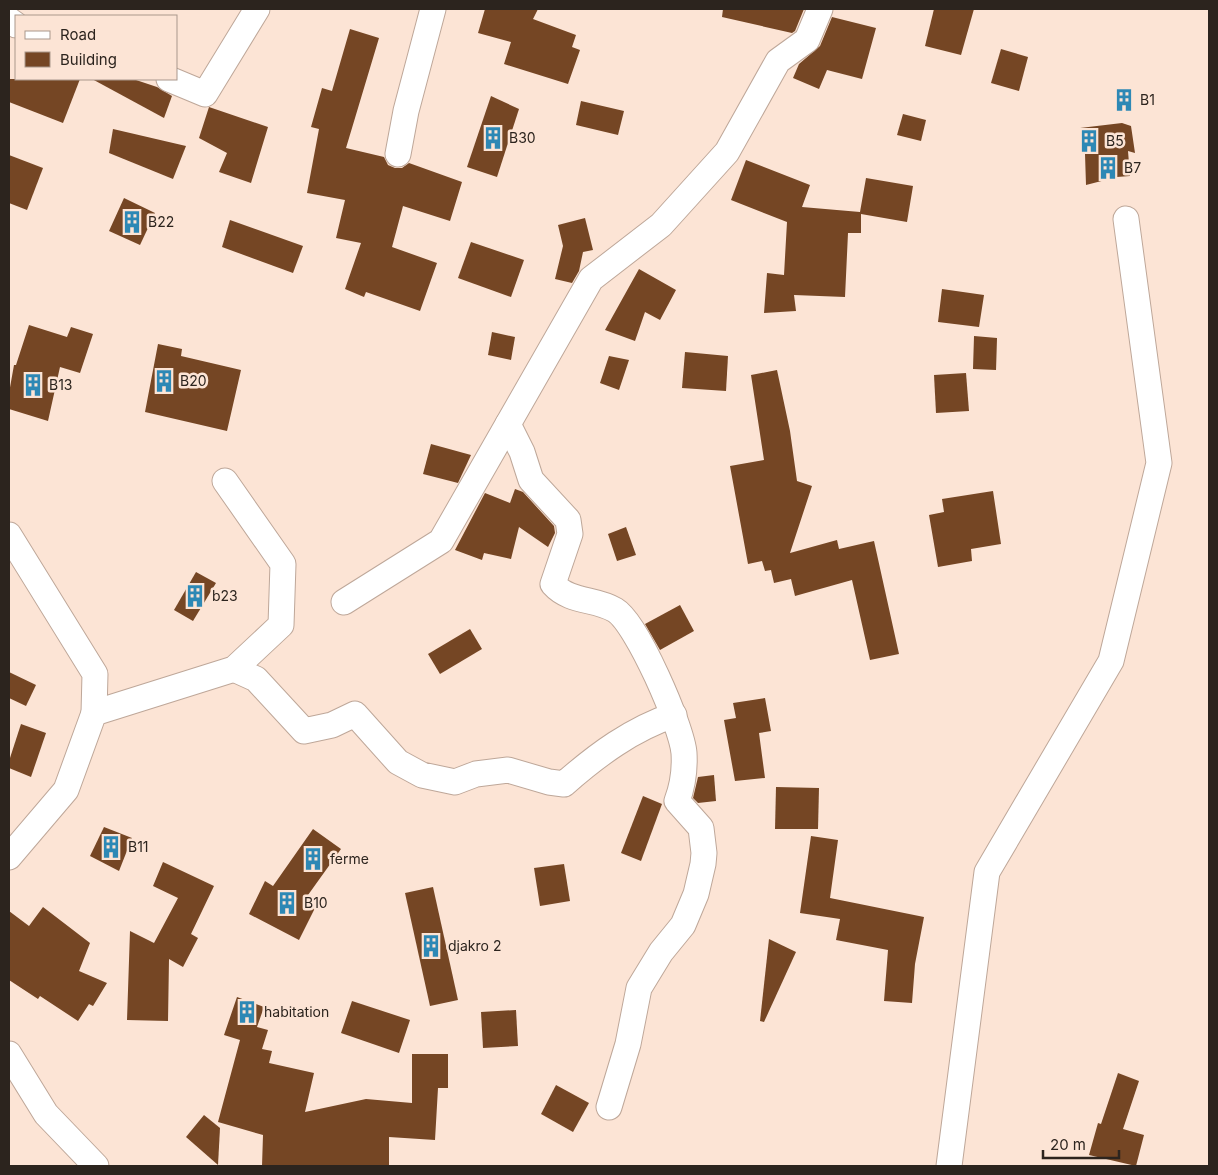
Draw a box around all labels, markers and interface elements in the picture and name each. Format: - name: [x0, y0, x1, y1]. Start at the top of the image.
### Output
- legend: [15, 15, 178, 80]
- text: Road: [60, 25, 96, 44]
- text: Building: [60, 50, 117, 69]
- building icon: B1: [1111, 87, 1137, 113]
- place label: B1: [1140, 91, 1155, 108]
- building icon: B30: [480, 125, 506, 151]
- building icon: B5: [1076, 128, 1102, 154]
- place label: B30: [509, 129, 536, 146]
- place label: B5: [1106, 132, 1124, 149]
- building icon: B7: [1095, 155, 1121, 181]
- place label: B7: [1124, 159, 1141, 176]
- building icon: B22: [119, 209, 145, 235]
- place label: B22: [148, 213, 174, 230]
- building icon: B20: [151, 368, 177, 394]
- building icon: B13: [20, 372, 46, 398]
- place label: B20: [180, 372, 207, 389]
- place label: B13: [49, 376, 73, 393]
- building icon: b23: [182, 583, 208, 609]
- place label: b23: [212, 587, 238, 604]
- building icon: B11: [98, 834, 124, 860]
- place label: B11: [128, 838, 149, 855]
- building icon: ferme: [300, 846, 326, 872]
- place label: ferme: [330, 850, 369, 867]
- building icon: B10: [274, 890, 300, 916]
- place label: B10: [304, 894, 328, 911]
- building icon: djakro 2: [418, 933, 444, 959]
- place label: djakro 2: [448, 937, 501, 954]
- building icon: habitation: [234, 999, 260, 1025]
- place label: habitation: [264, 1003, 329, 1020]
- scale bar: [1043, 1128, 1119, 1160]
- text: 20 m: [1050, 1135, 1086, 1154]

